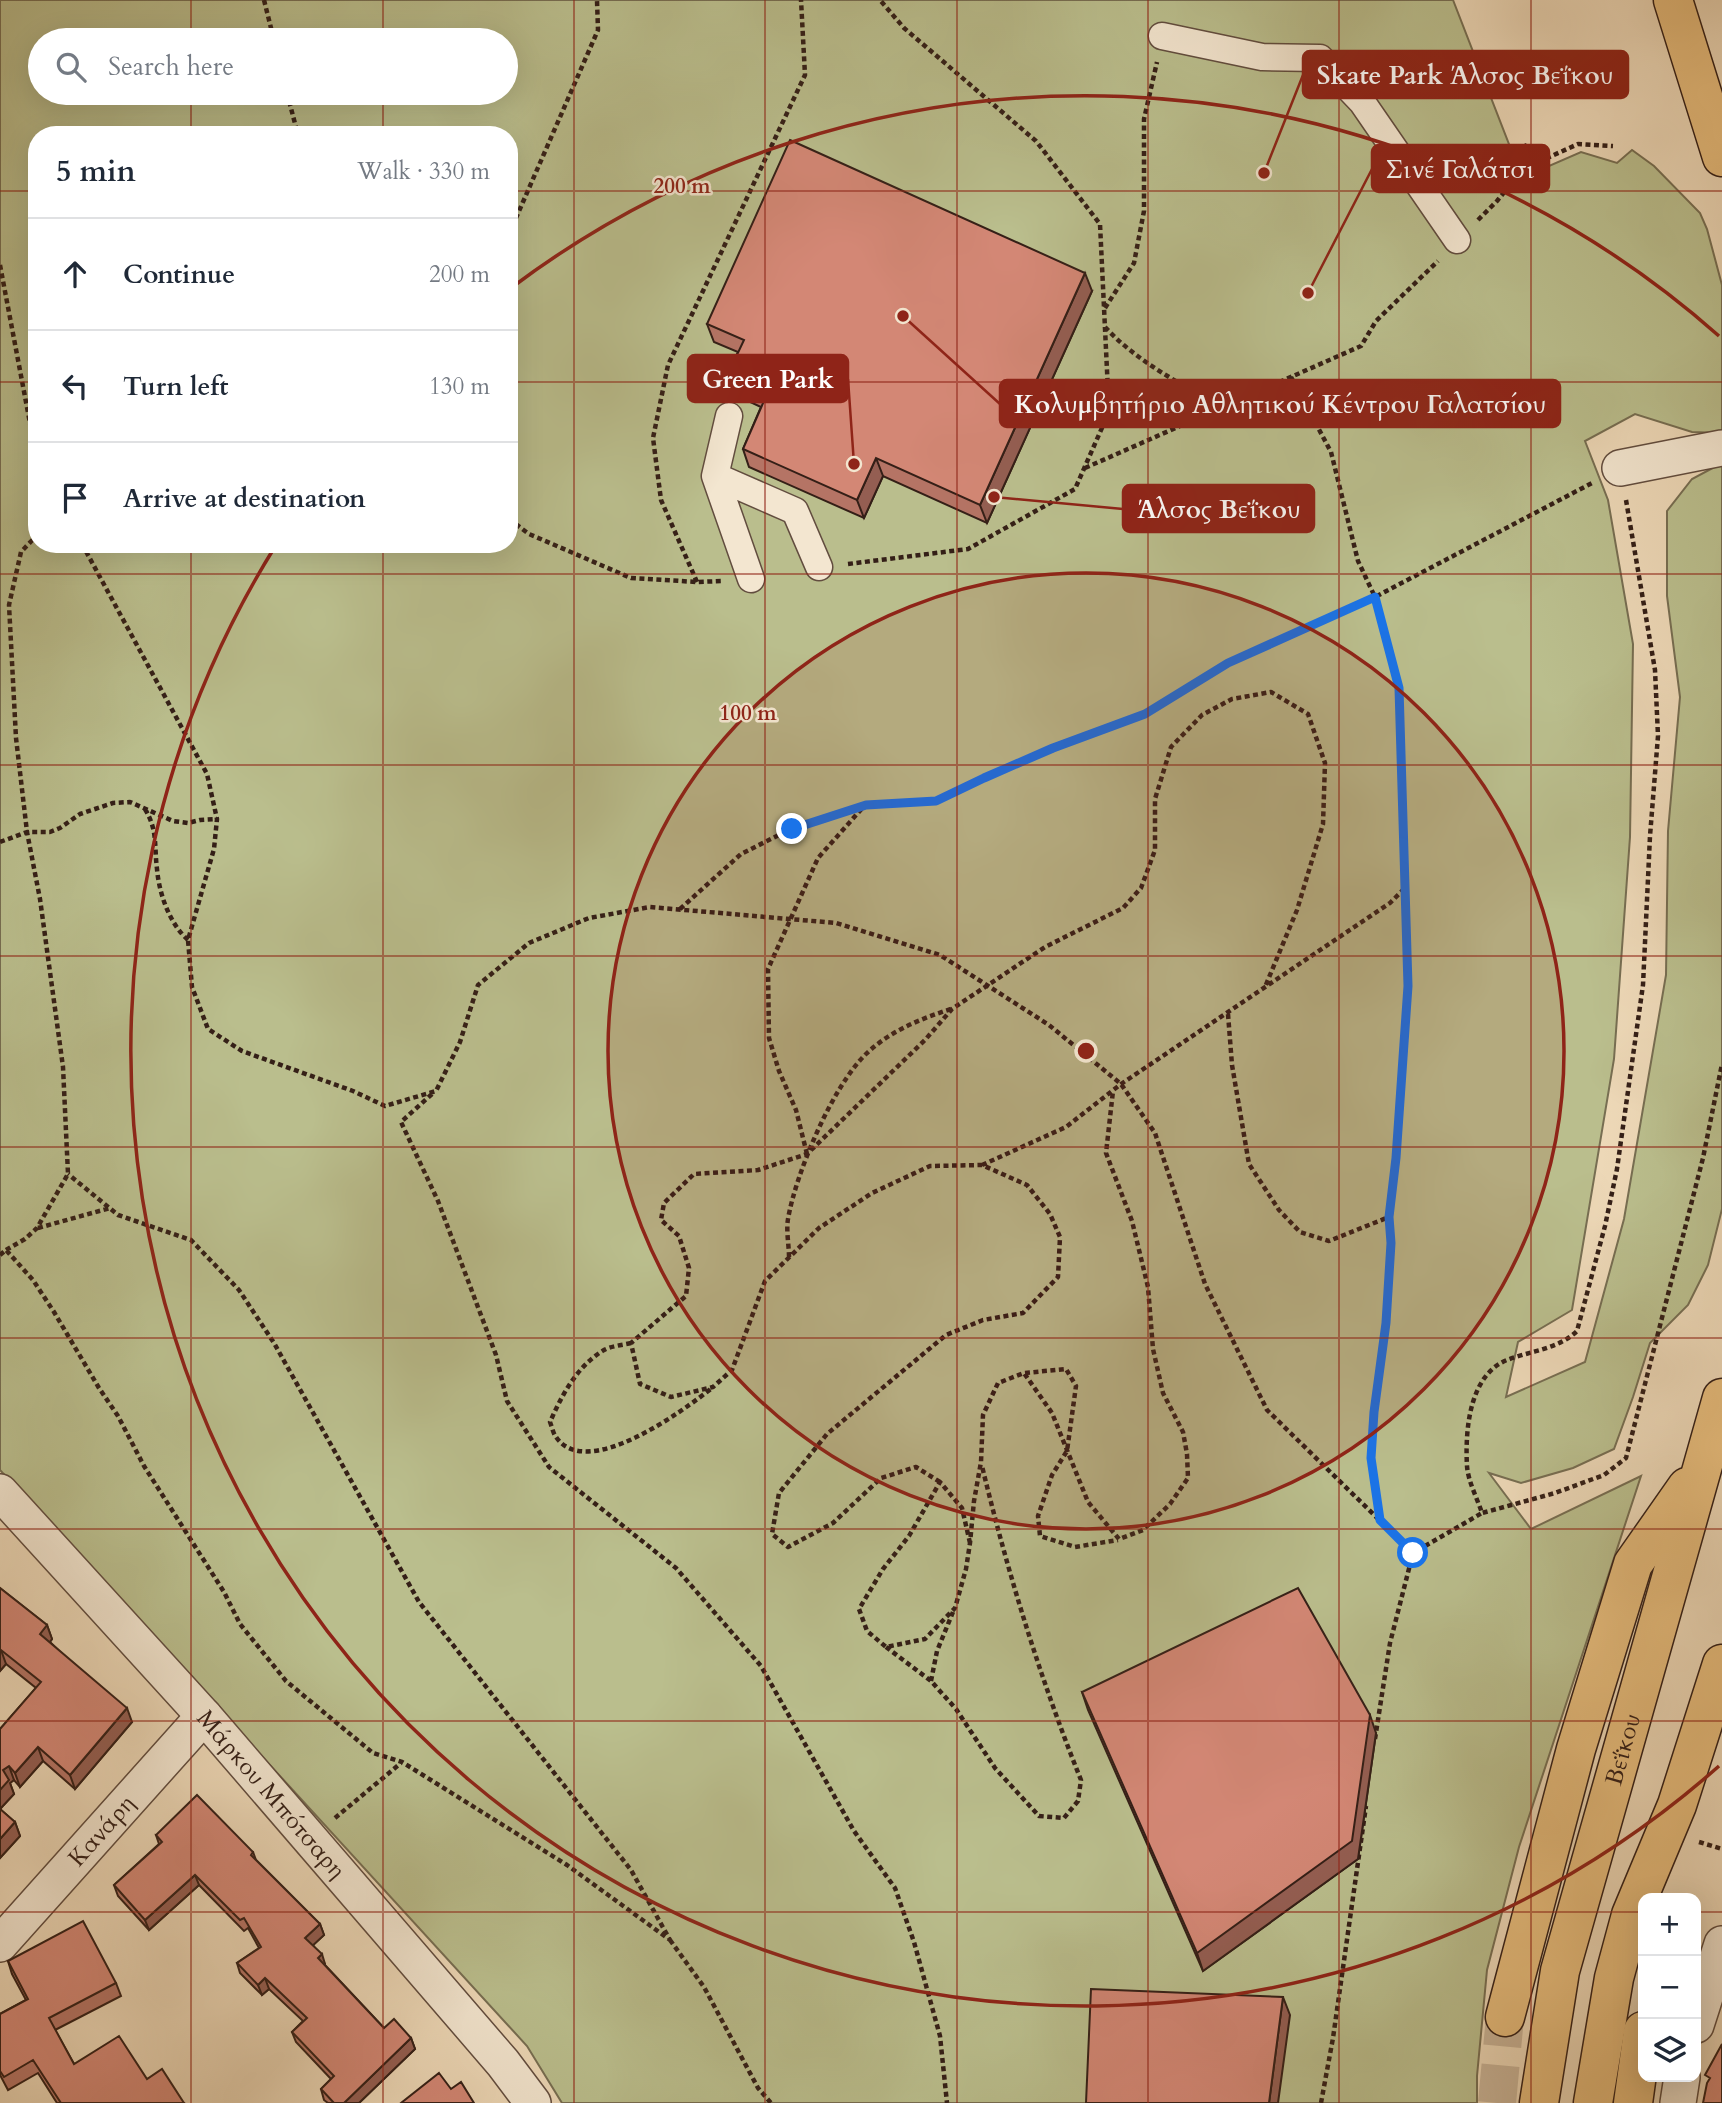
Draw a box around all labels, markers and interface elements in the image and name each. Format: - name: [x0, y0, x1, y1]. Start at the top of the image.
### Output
- search box: [28, 28, 518, 105]
- icon: search: [52, 48, 90, 86]
- text: Search here: [108, 49, 234, 84]
- callout: Skate Park Άλσος Βεΐκου: [1303, 51, 1628, 98]
- text: Skate Park Άλσος Βεΐκου: [1317, 58, 1613, 93]
- callout: Σινέ Γαλάτσι: [1372, 145, 1549, 192]
- text: 5 min: [56, 151, 136, 192]
- text: Σινέ Γαλάτσι: [1385, 152, 1535, 187]
- text: Walk · 330 m: [357, 156, 490, 187]
- text: 200 m: [653, 172, 711, 201]
- icon: ahead: [56, 255, 94, 293]
- text: Continue: [123, 257, 235, 292]
- text: 200 m: [429, 259, 490, 290]
- callout: Green Park: [688, 355, 848, 402]
- text: Green Park: [702, 362, 835, 397]
- icon: left: [56, 367, 94, 405]
- text: Turn left: [123, 369, 228, 404]
- text: 130 m: [429, 371, 490, 402]
- callout: Κολυμβητήριο Αθλητικού Κέντρου Γαλατσίου: [1000, 380, 1560, 427]
- text: Κολυμβητήριο Αθλητικού Κέντρου Γαλατσίου: [1014, 387, 1546, 422]
- icon: arrive: [56, 479, 94, 517]
- text: Arrive at destination: [123, 481, 366, 516]
- callout: Άλσος Βεΐκου: [1123, 485, 1314, 532]
- text: Άλσος Βεΐκου: [1136, 492, 1301, 527]
- text: 100 m: [719, 699, 777, 728]
- route end: [776, 813, 807, 844]
- centre of rings: [1074, 1039, 1098, 1063]
- route start: [1397, 1537, 1428, 1568]
- street label: Μάρκου Μπότσαρη: [189, 1703, 353, 1886]
- street label: Βεΐκου: [1597, 1710, 1649, 1789]
- street label: Κανάρη: [61, 1788, 142, 1874]
- map controls: [1638, 1893, 1701, 2082]
- button: +: [1638, 1893, 1701, 1956]
- button: −: [1638, 1956, 1701, 2019]
- button: layers: [1638, 2019, 1701, 2082]

